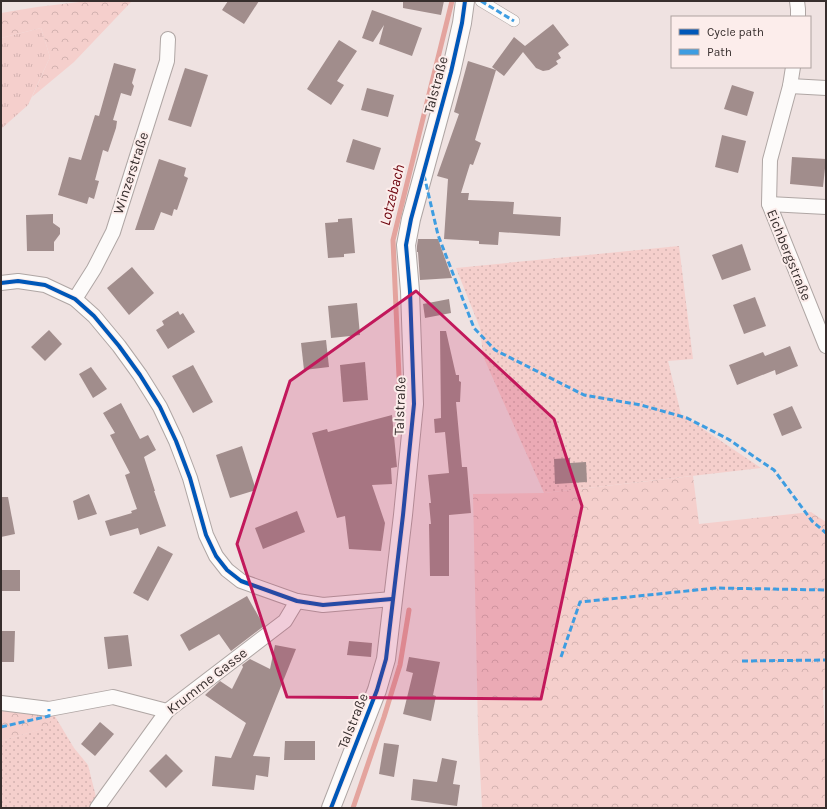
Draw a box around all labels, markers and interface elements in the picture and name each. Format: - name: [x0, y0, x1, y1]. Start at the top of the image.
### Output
- legend: [671, 16, 811, 68]
- text: Cycle path: [707, 25, 764, 39]
- text: Path: [707, 45, 732, 59]
- street label: Talstraße: [420, 55, 452, 115]
- street label: Winzerstraße: [110, 130, 152, 216]
- water label: Lotzebach: [376, 162, 408, 228]
- street label: Eichbergstraße: [763, 207, 815, 303]
- street label: Talstraße: [390, 376, 410, 436]
- street label: Krumme Gasse: [163, 644, 251, 718]
- street label: Talstraße: [334, 691, 372, 751]

